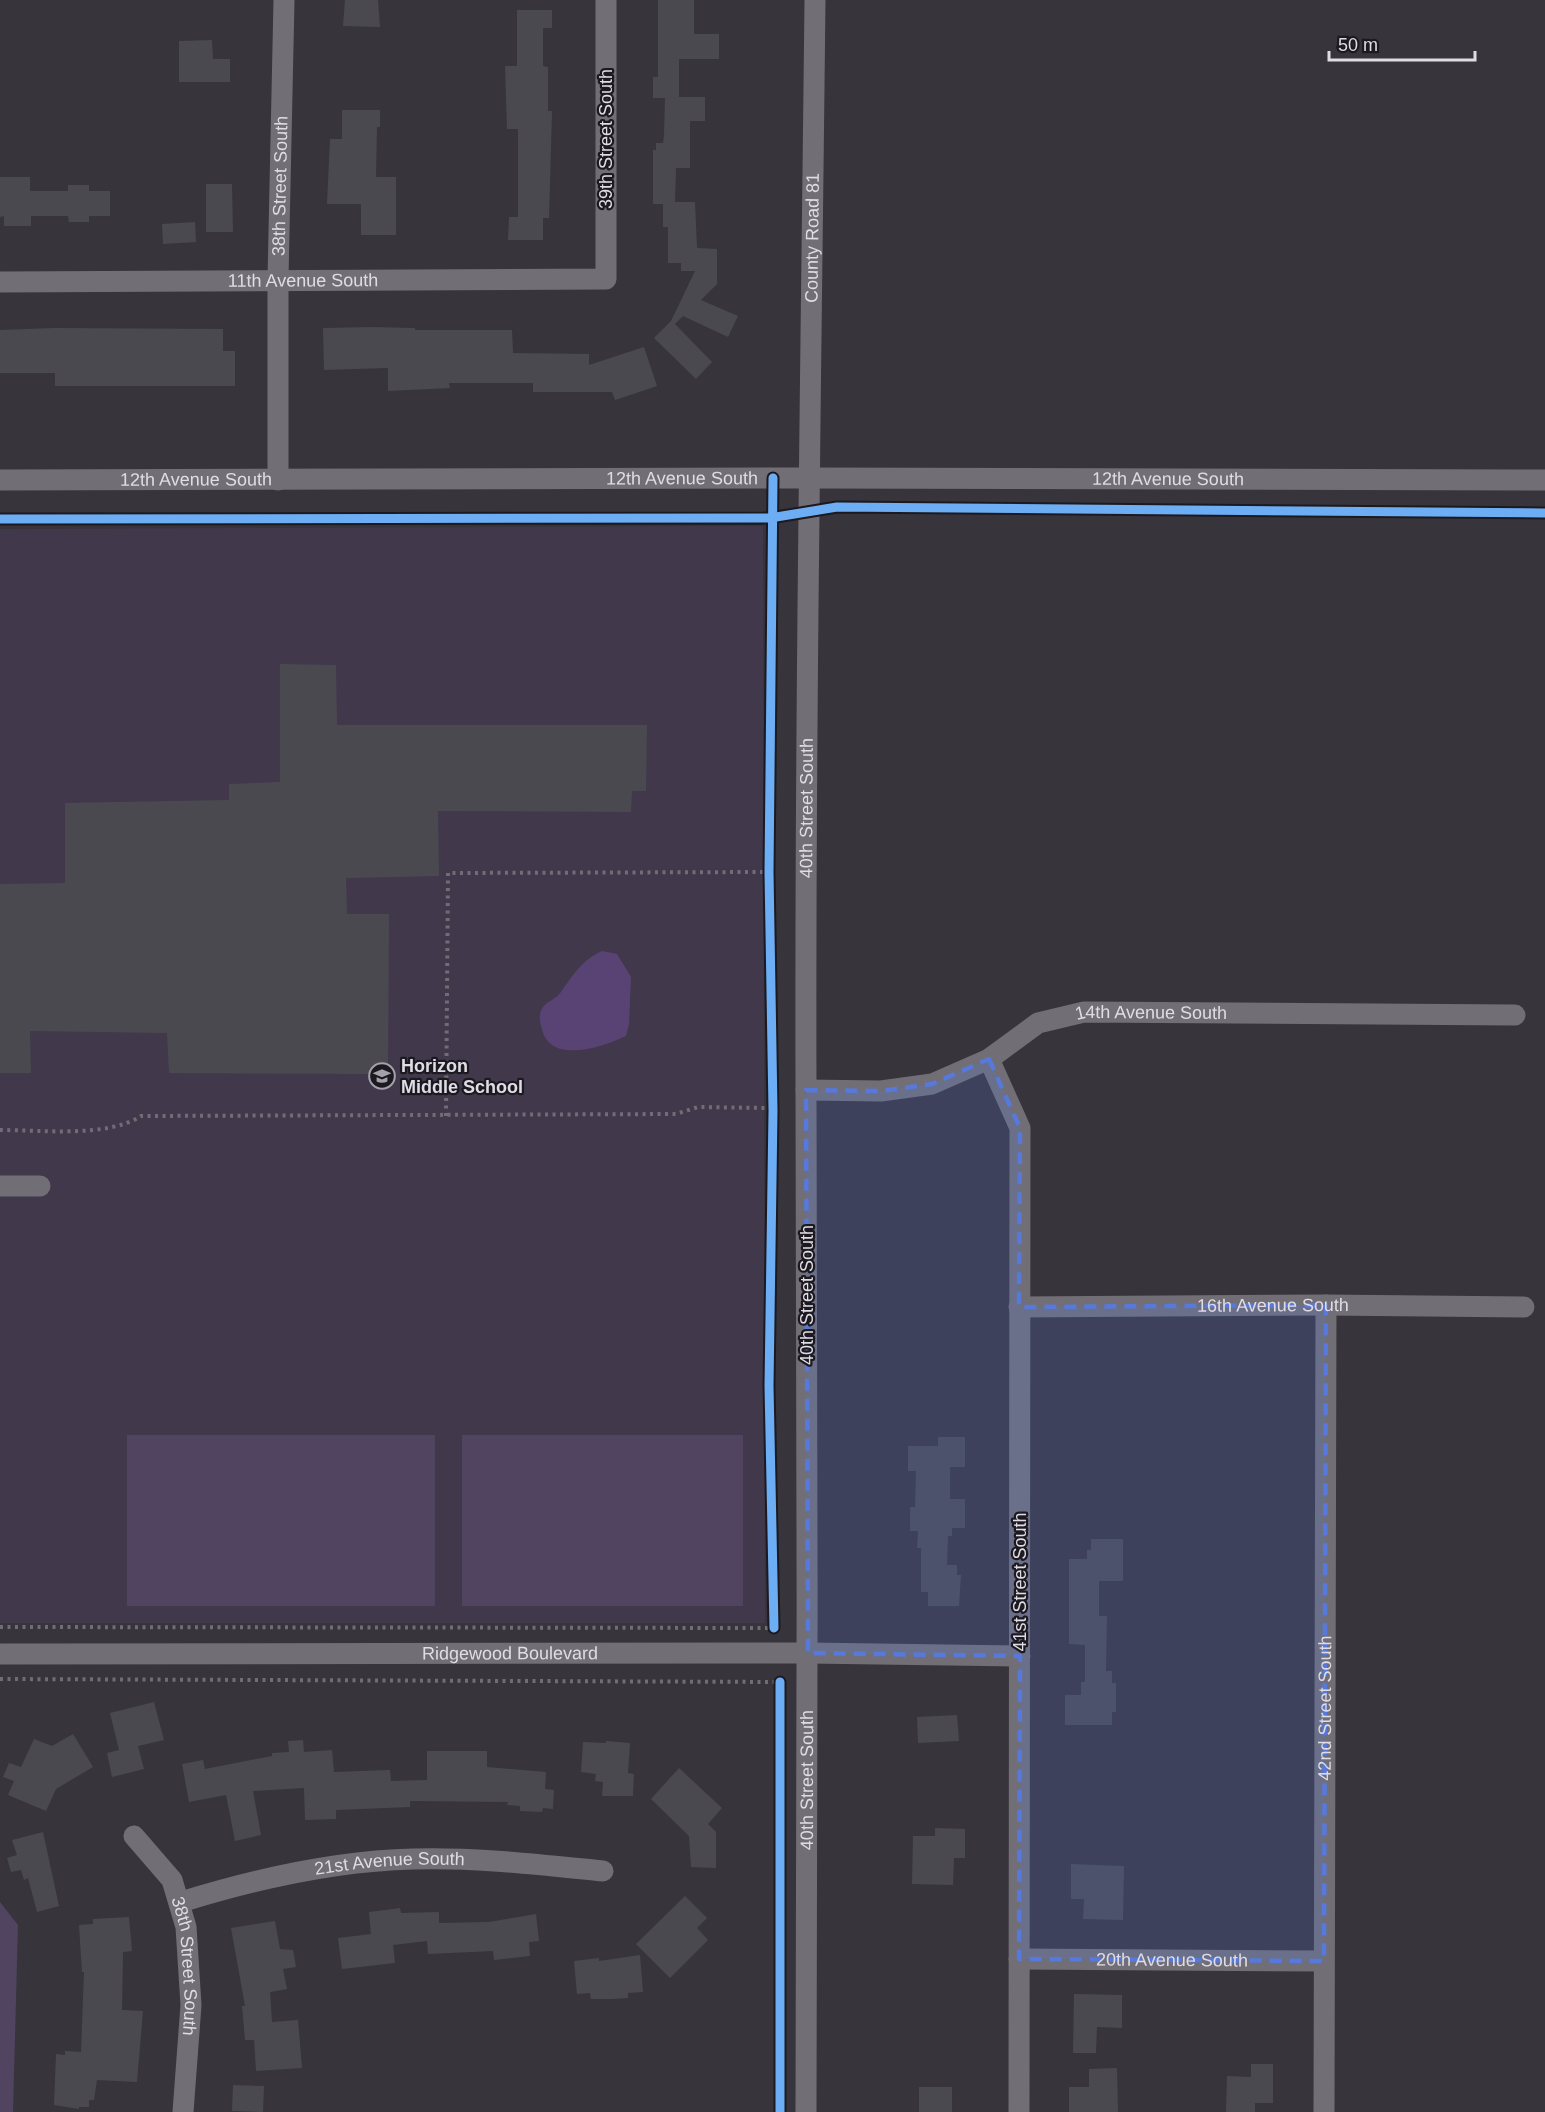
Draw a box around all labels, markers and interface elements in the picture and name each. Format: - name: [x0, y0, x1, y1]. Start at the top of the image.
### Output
- scale bar: [1329, 24, 1474, 62]
- text: 50 m: [1338, 35, 1378, 55]
- street label: 39th Street South: [596, 69, 616, 209]
- street label: 38th Street South: [268, 116, 292, 256]
- street label: County Road 81: [801, 173, 823, 303]
- street label: 11th Avenue South: [228, 270, 378, 291]
- street label: 12th Avenue South: [606, 468, 758, 489]
- street label: 12th Avenue South: [120, 469, 272, 490]
- street label: 12th Avenue South: [1092, 469, 1244, 489]
- street label: 40th Street South: [796, 738, 817, 878]
- street label: 14th Avenue South: [1073, 1002, 1227, 1024]
- place label: Horizon Middle School: [401, 1056, 523, 1097]
- school or university icon: Horizon Middle School: [367, 1061, 397, 1091]
- street label: 40th Street South: [797, 1225, 817, 1365]
- street label: 16th Avenue South: [1197, 1295, 1349, 1316]
- street label: 41st Street South: [1010, 1512, 1030, 1652]
- street label: 42nd Street South: [1315, 1635, 1335, 1781]
- street label: Ridgewood Boulevard: [422, 1643, 598, 1663]
- street label: 40th Street South: [797, 1710, 817, 1850]
- street label: 21st Avenue South: [313, 1849, 465, 1879]
- street label: 38th Street South: [167, 1894, 201, 2036]
- street label: 20th Avenue South: [1096, 1950, 1248, 1971]

